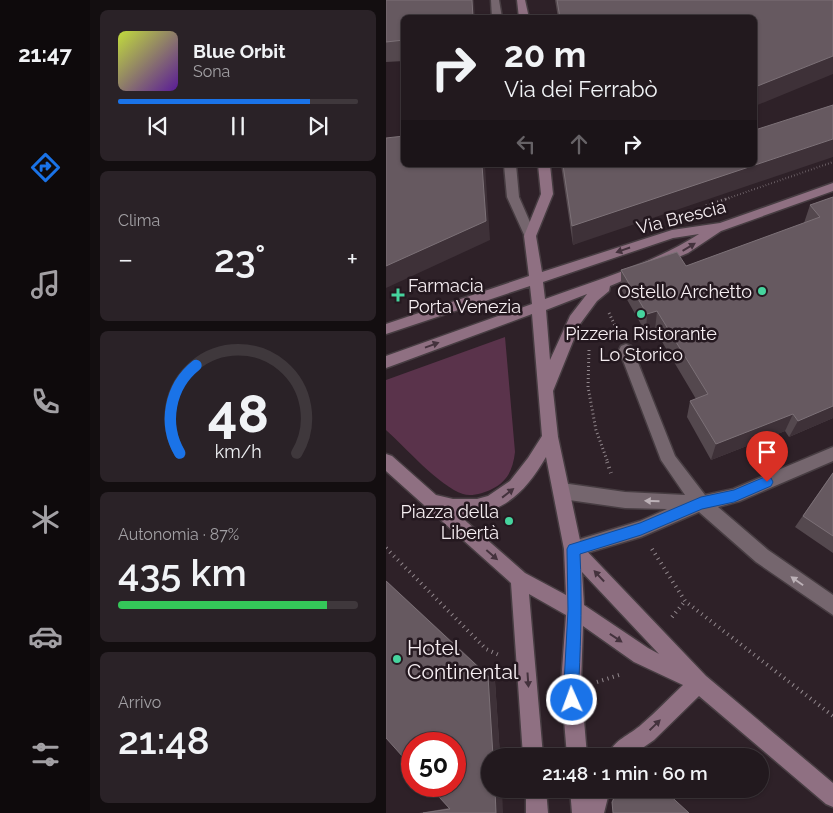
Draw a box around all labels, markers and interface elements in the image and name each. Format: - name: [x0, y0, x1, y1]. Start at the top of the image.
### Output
- text: 20 m: [504, 34, 586, 75]
- icon: right: [421, 35, 486, 100]
- text: Blue Orbit: [193, 40, 285, 62]
- text: 21:47: [18, 41, 72, 67]
- text: Sona: [193, 62, 230, 81]
- text: Via dei Ferrabò: [504, 76, 658, 102]
- icon: previous: [144, 112, 172, 140]
- icon: pause: [224, 112, 252, 140]
- icon: next: [304, 112, 332, 140]
- icon: left: [512, 130, 540, 158]
- icon: ahead: [565, 130, 593, 158]
- icon: right: [618, 130, 646, 158]
- icon: directions: [28, 150, 63, 185]
- street label: Via Brescia: [634, 196, 728, 238]
- text: Clima: [118, 211, 160, 230]
- text: 23°: [214, 236, 266, 281]
- one-way arrow: [683, 242, 696, 251]
- text: −: [118, 243, 133, 276]
- text: +: [346, 243, 358, 276]
- one-way arrow: [616, 247, 631, 254]
- icon: music: [28, 267, 63, 302]
- place label: Farmacia Porta Venezia: [408, 275, 521, 317]
- place label: Ostello Archetto: [617, 281, 752, 302]
- marker: Ostello Archetto: [756, 285, 768, 297]
- marker: Farmacia Porta Venezia: [392, 289, 404, 301]
- marker: Pizzeria Ristorante Lo Storico: [635, 308, 647, 320]
- place label: Pizzeria Ristorante Lo Storico: [565, 323, 717, 365]
- one-way arrow: [425, 341, 440, 349]
- text: 48: [207, 383, 269, 444]
- icon: phone: [28, 384, 63, 419]
- pin: [746, 431, 788, 482]
- icon: arrive: [753, 438, 781, 466]
- text: km/h: [214, 441, 262, 462]
- one-way arrow: [501, 487, 514, 498]
- one-way arrow: [644, 497, 660, 505]
- place label: Piazza della Libertà: [401, 501, 499, 543]
- icon: climate: [28, 502, 63, 537]
- marker: Piazza della Libertà: [503, 515, 515, 527]
- text: Autonomia · 87%: [118, 525, 239, 544]
- text: 435 km: [118, 550, 247, 595]
- one-way arrow: [485, 550, 498, 561]
- one-way arrow: [593, 571, 605, 583]
- one-way arrow: [791, 576, 804, 586]
- icon: car: [28, 619, 63, 654]
- one-way arrow: [609, 633, 622, 643]
- place label: Hotel Continental: [407, 635, 519, 684]
- marker: Hotel Continental: [391, 653, 403, 665]
- one-way arrow: [524, 672, 532, 688]
- position arrow: [545, 673, 597, 725]
- text: Arrivo: [118, 693, 161, 712]
- text: 21:48: [118, 718, 210, 763]
- one-way arrow: [649, 719, 661, 731]
- speed limit sign: 50: [401, 732, 466, 797]
- icon: filters: [28, 737, 63, 772]
- text: 21:48 · 1 min · 60 m: [542, 762, 708, 784]

